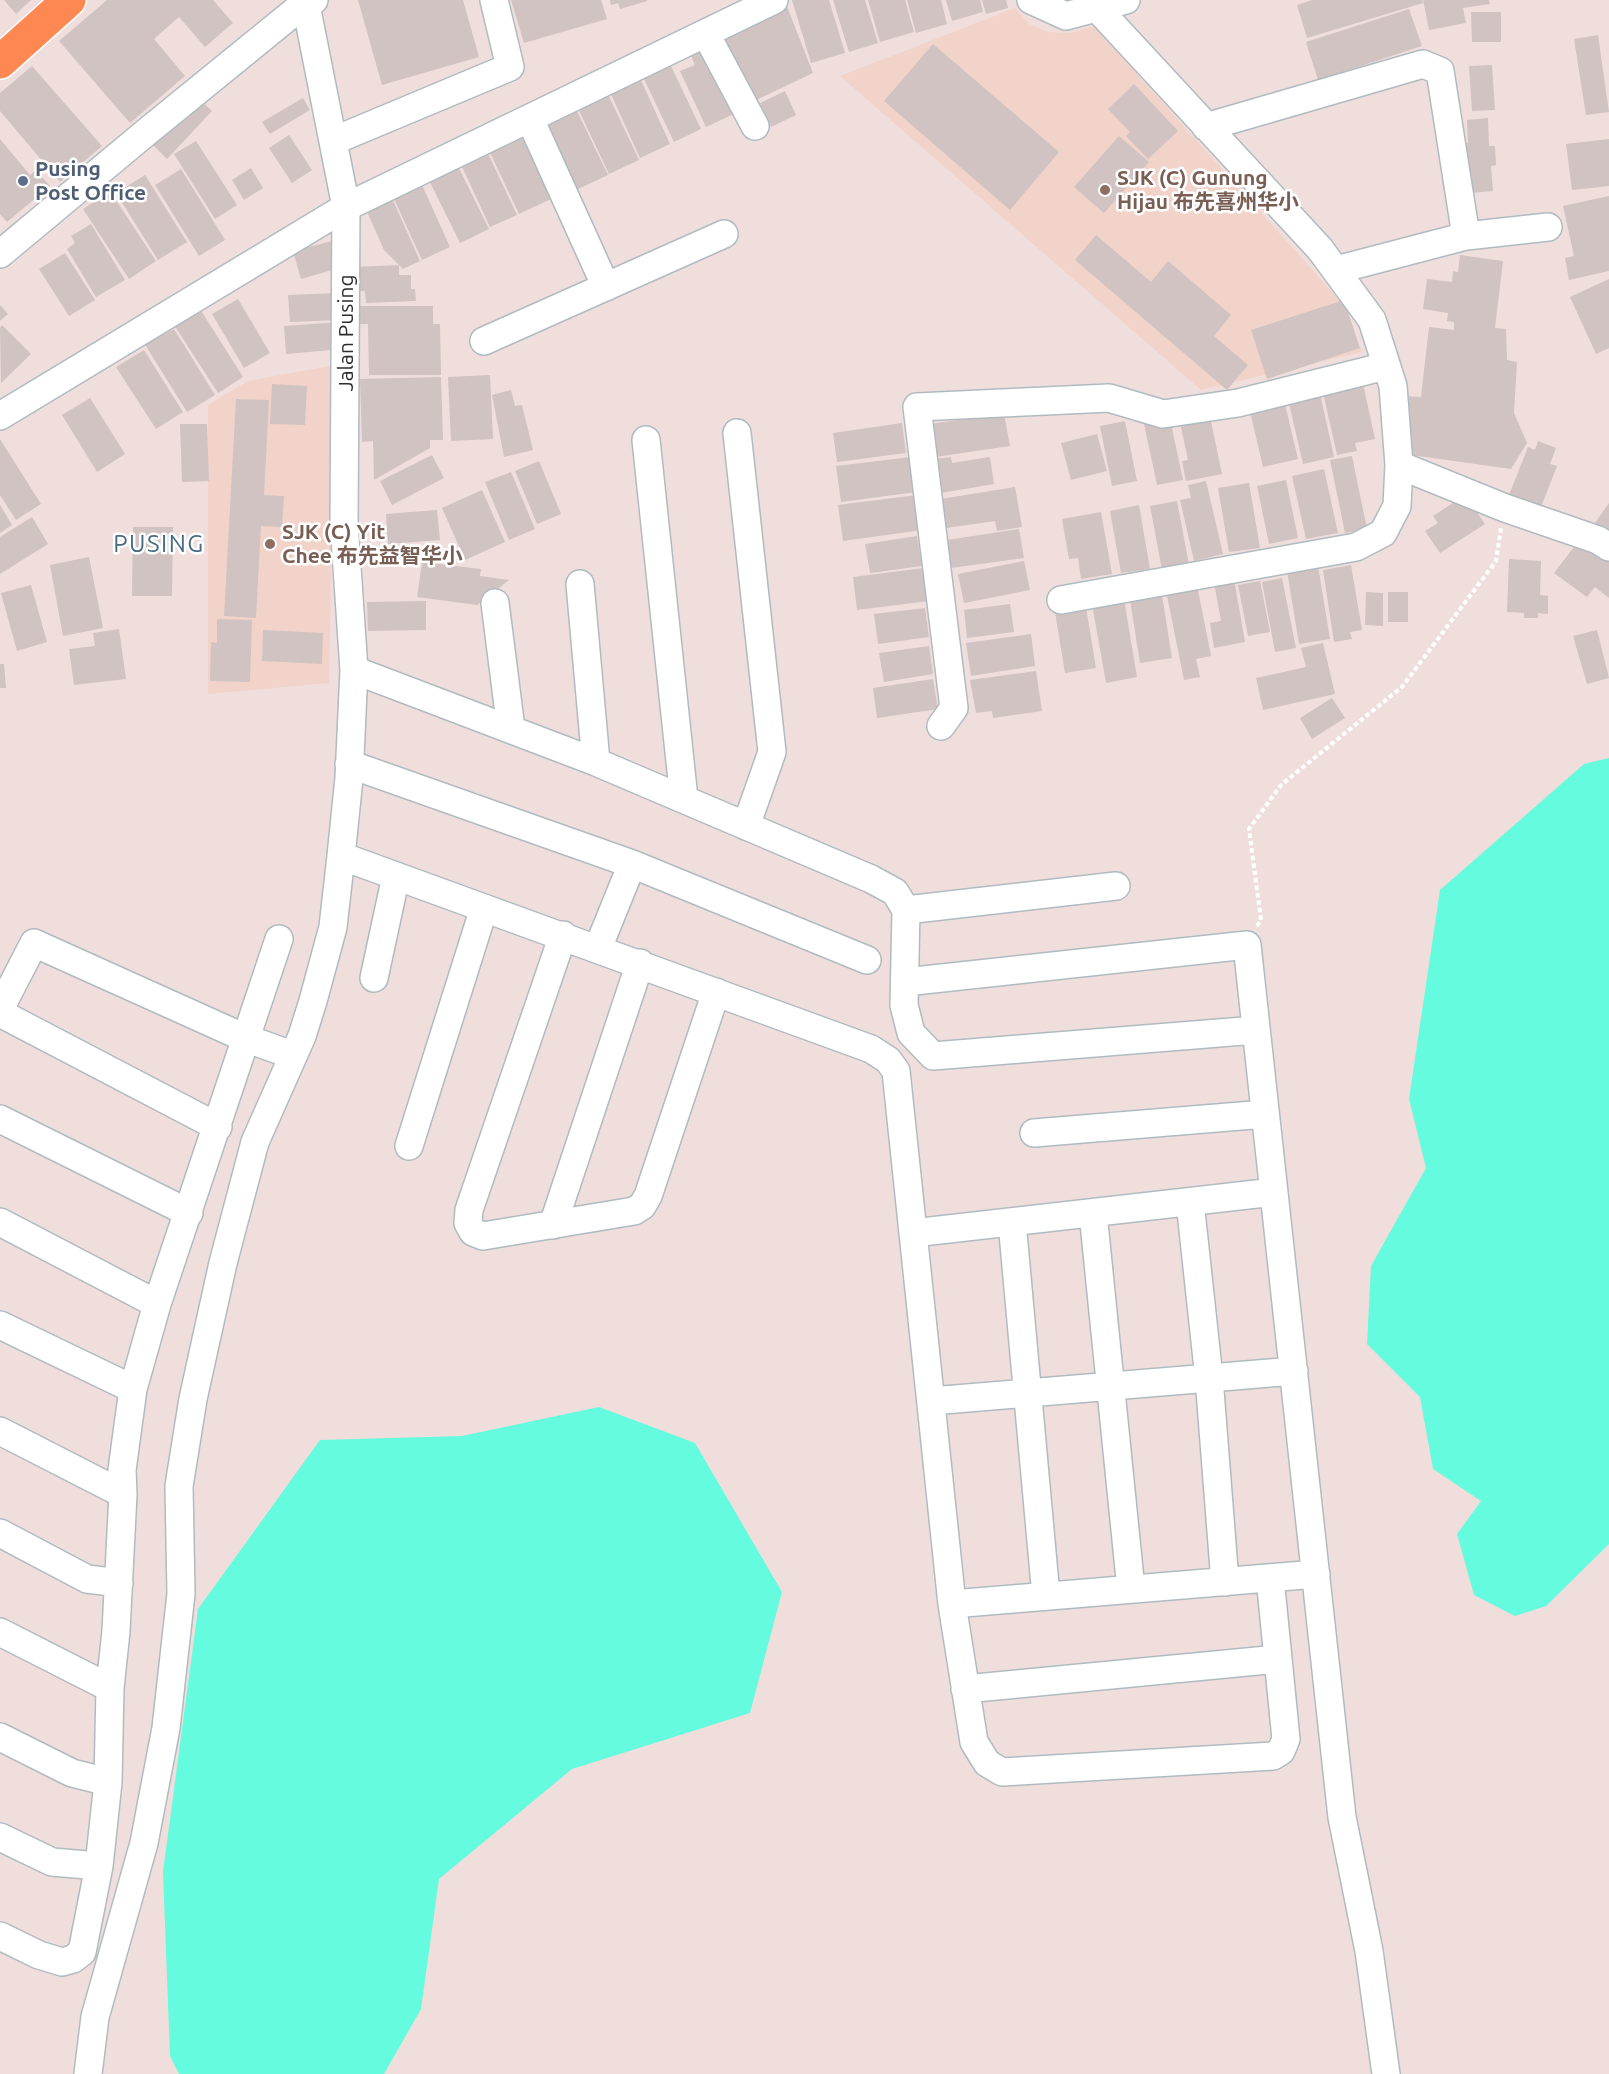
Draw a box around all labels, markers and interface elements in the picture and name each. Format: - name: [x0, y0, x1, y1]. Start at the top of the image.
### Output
- place label: Pusing Post Office: [35, 156, 146, 206]
- place label: SJK (C) Gunung Hijau 布先喜州华小: [1117, 165, 1299, 215]
- marker: Pusing Post Office: [16, 174, 30, 188]
- marker: SJK (C) Gunung Hijau 布先喜州华小: [1098, 183, 1112, 197]
- street label: Jalan Pusing: [333, 274, 359, 392]
- place label: SJK (C) Yit Chee 布先益智华小: [282, 519, 463, 569]
- district label: PUSING: [113, 530, 205, 558]
- marker: SJK (C) Yit Chee 布先益智华小: [263, 537, 277, 551]

